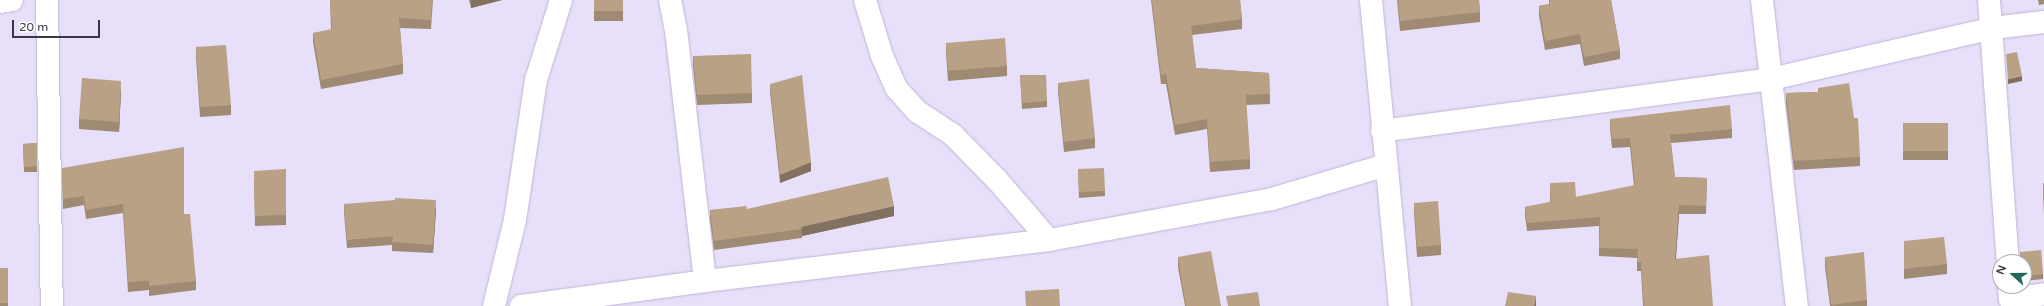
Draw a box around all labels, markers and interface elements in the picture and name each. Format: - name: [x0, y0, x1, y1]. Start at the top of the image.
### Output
- scale bar: [14, 12, 102, 38]
- text: 20 m: [19, 20, 48, 34]
- north arrow: [1992, 254, 2032, 294]
- text: N: [1994, 263, 2009, 276]

